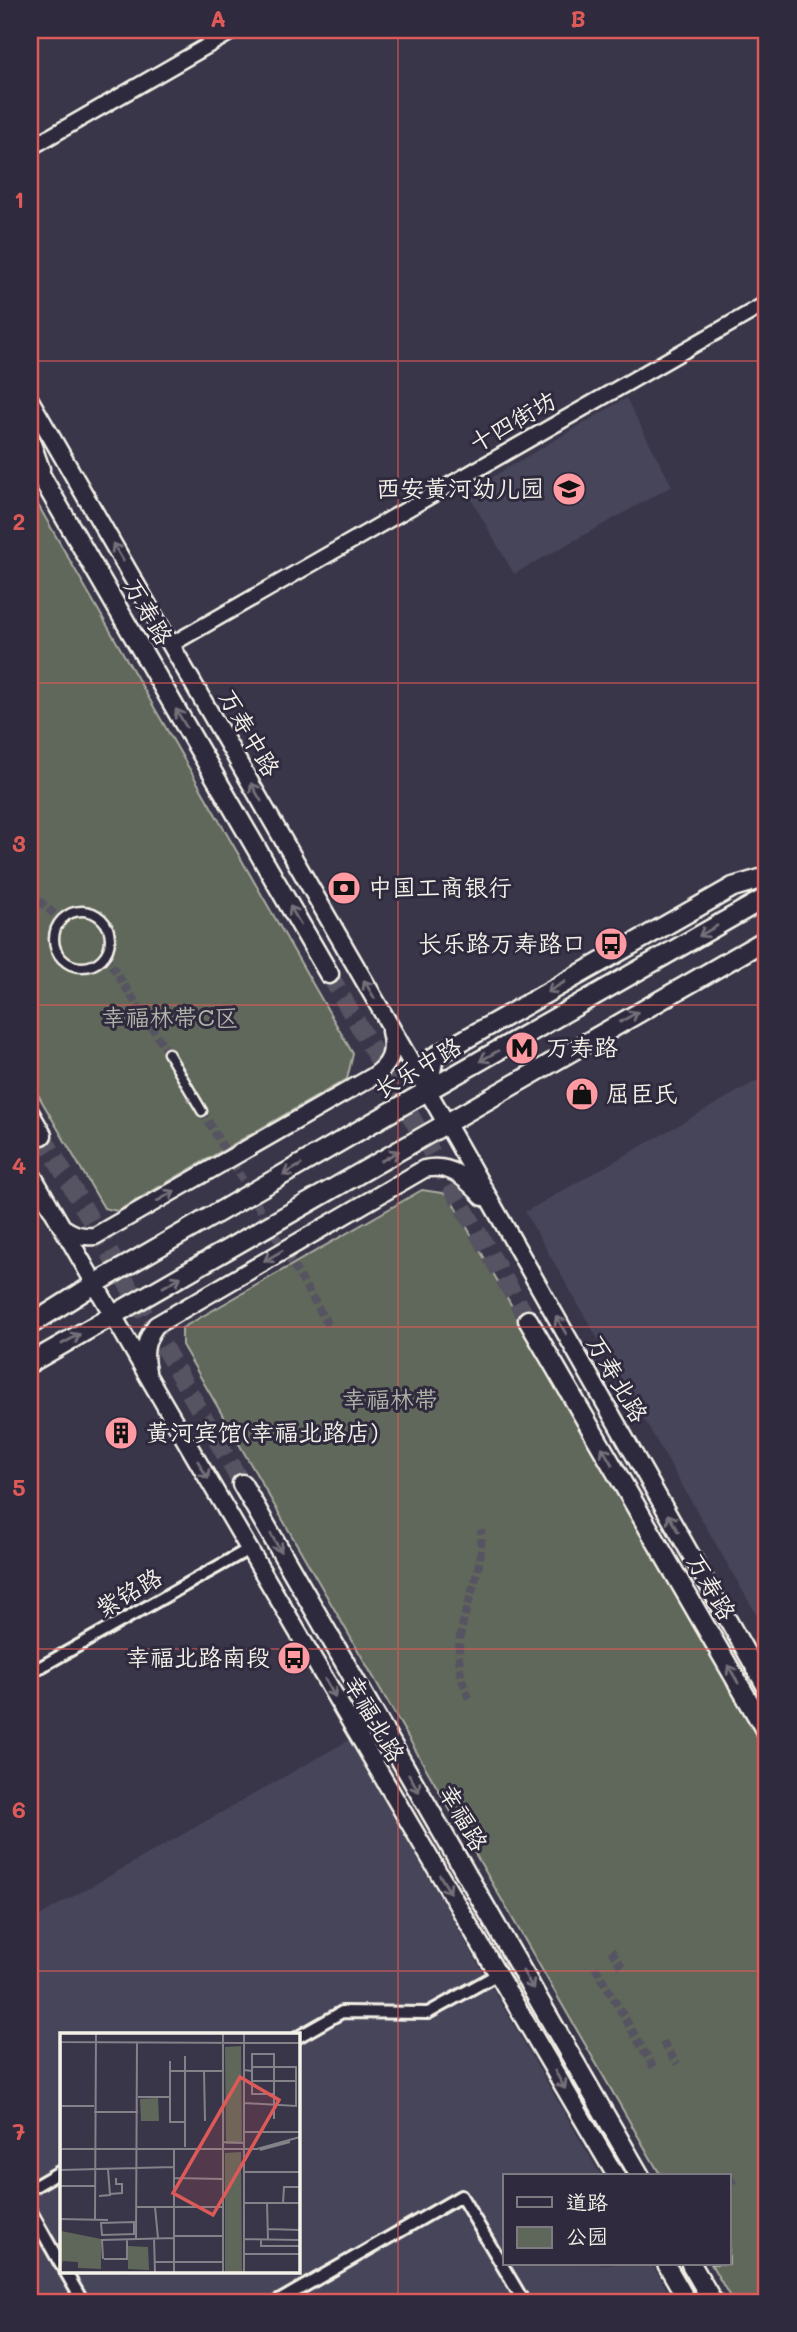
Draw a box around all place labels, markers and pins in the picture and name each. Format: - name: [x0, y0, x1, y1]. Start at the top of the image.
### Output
- school or university icon: 西安黄河幼儿园: [550, 470, 588, 508]
- place label: 西安黄河幼儿园: [376, 472, 544, 503]
- bank icon: 中国工商银行: [325, 869, 363, 907]
- place label: 中国工商银行: [368, 871, 512, 902]
- bus stop icon: 长乐路万寿路口: [592, 925, 630, 963]
- place label: 长乐路万寿路口: [418, 927, 586, 958]
- metro station icon: 万寿路: [503, 1029, 541, 1067]
- place label: 万寿路: [546, 1031, 618, 1062]
- shop icon: 屈臣氏: [563, 1075, 601, 1113]
- place label: 屈臣氏: [606, 1077, 678, 1108]
- building icon: 黄河宾馆(幸福北路店): [102, 1414, 140, 1452]
- place label: 黄河宾馆(幸福北路店): [146, 1416, 378, 1447]
- bus stop icon: 幸福北路南段: [275, 1639, 313, 1677]
- place label: 幸福北路南段: [126, 1641, 270, 1672]

